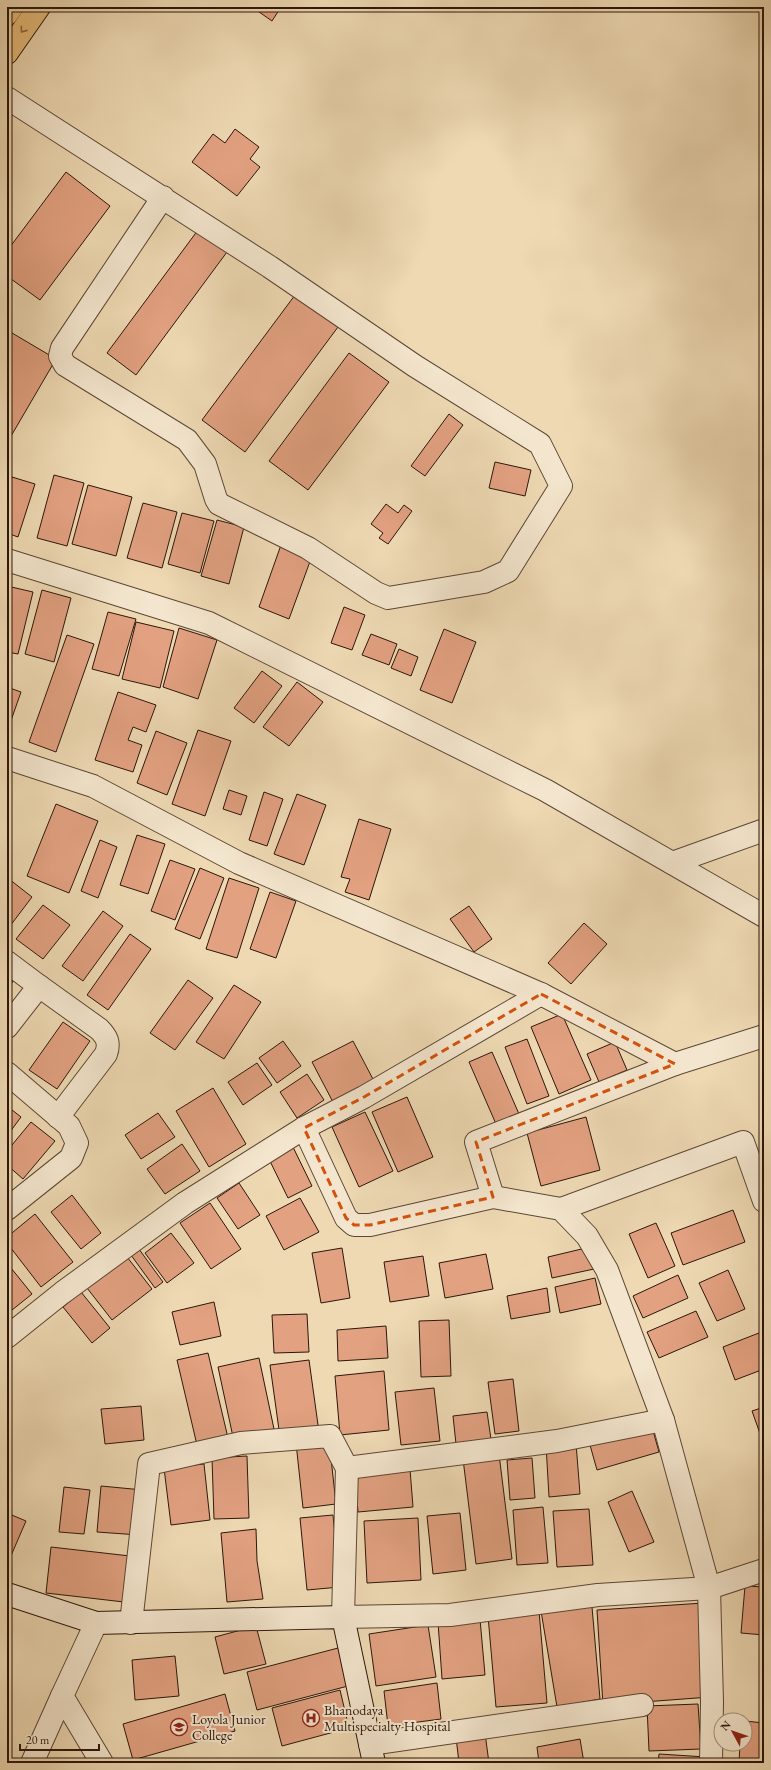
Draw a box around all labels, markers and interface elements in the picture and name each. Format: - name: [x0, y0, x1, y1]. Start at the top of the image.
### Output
- one-way arrow: [20, 26, 28, 33]
- place label: Bhanodaya Multispecialty Hospital: [324, 1701, 451, 1735]
- hospital icon: Bhanodaya Multispecialty Hospital: [301, 1708, 321, 1728]
- place label: Loyola Junior College: [192, 1710, 266, 1744]
- north arrow: [713, 1712, 753, 1752]
- school or university icon: Loyola Junior College: [169, 1717, 189, 1737]
- text: N: [717, 1718, 734, 1733]
- scale bar: [20, 1726, 99, 1752]
- text: 20 m: [26, 1732, 50, 1748]

